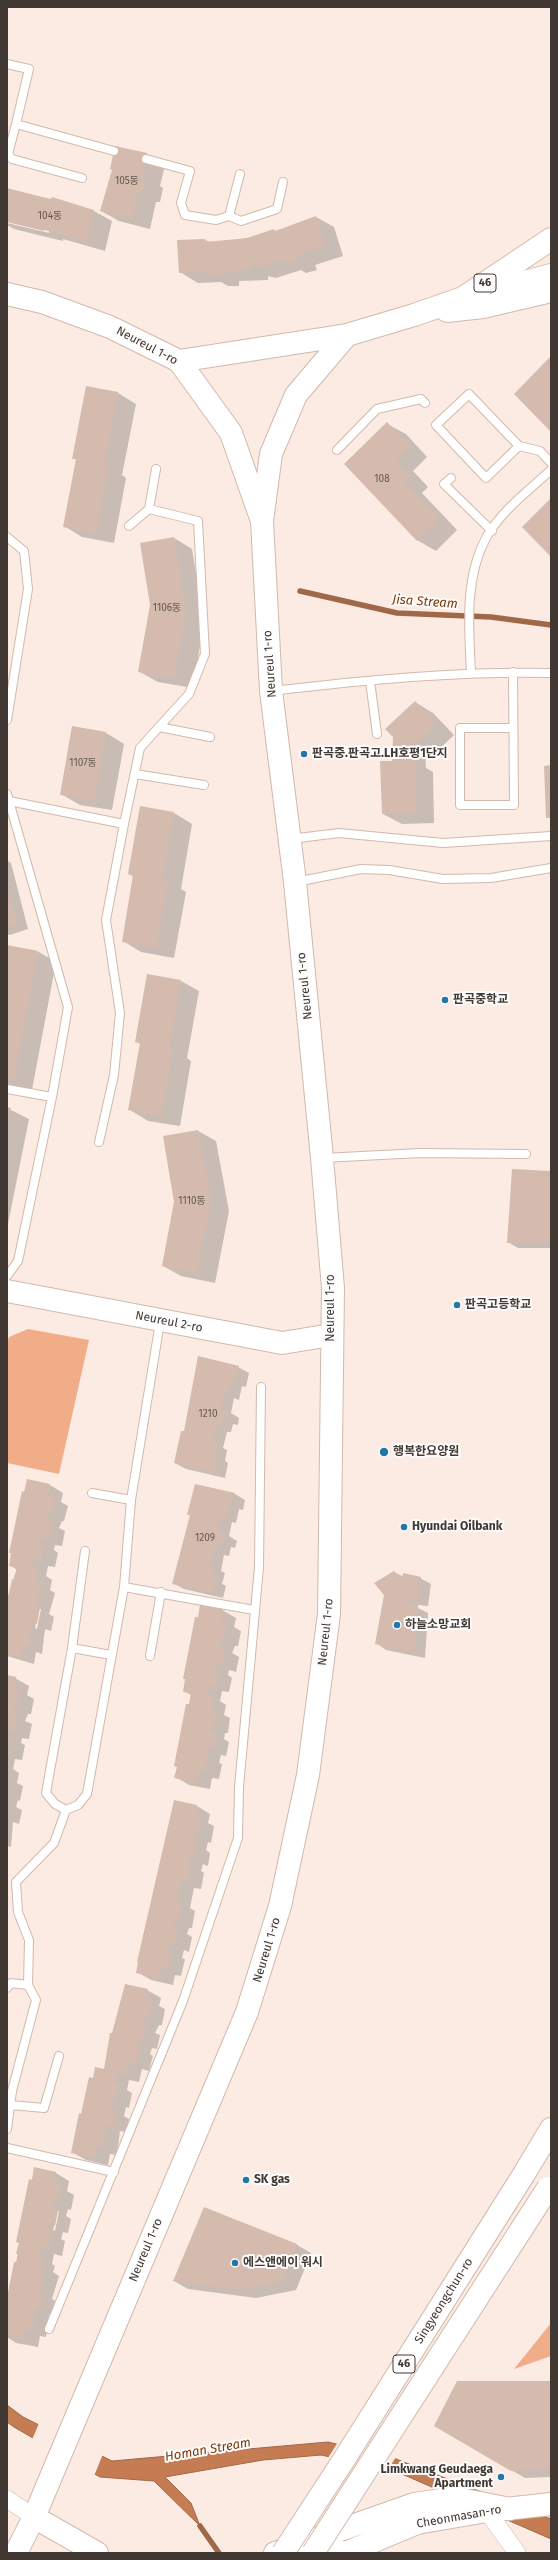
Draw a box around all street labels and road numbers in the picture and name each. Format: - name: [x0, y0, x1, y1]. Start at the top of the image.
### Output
- road number: 46: [474, 274, 496, 292]
- street label: Neureul 1-ro: [114, 324, 180, 368]
- street label: Neureul 1-ro: [260, 630, 280, 698]
- street label: Neureul 1-ro: [294, 952, 316, 1020]
- street label: Neureul 1-ro: [324, 1274, 338, 1342]
- street label: Neureul 2-ro: [134, 1308, 204, 1336]
- street label: Neureul 1-ro: [315, 1598, 337, 1666]
- street label: Neureul 1-ro: [250, 1916, 284, 1984]
- street label: Neureul 1-ro: [126, 2216, 166, 2284]
- street label: Singyeongchun-ro: [412, 2255, 476, 2347]
- road number: 46: [393, 2355, 415, 2373]
- street label: Cheonmasan-ro: [415, 2502, 503, 2532]

